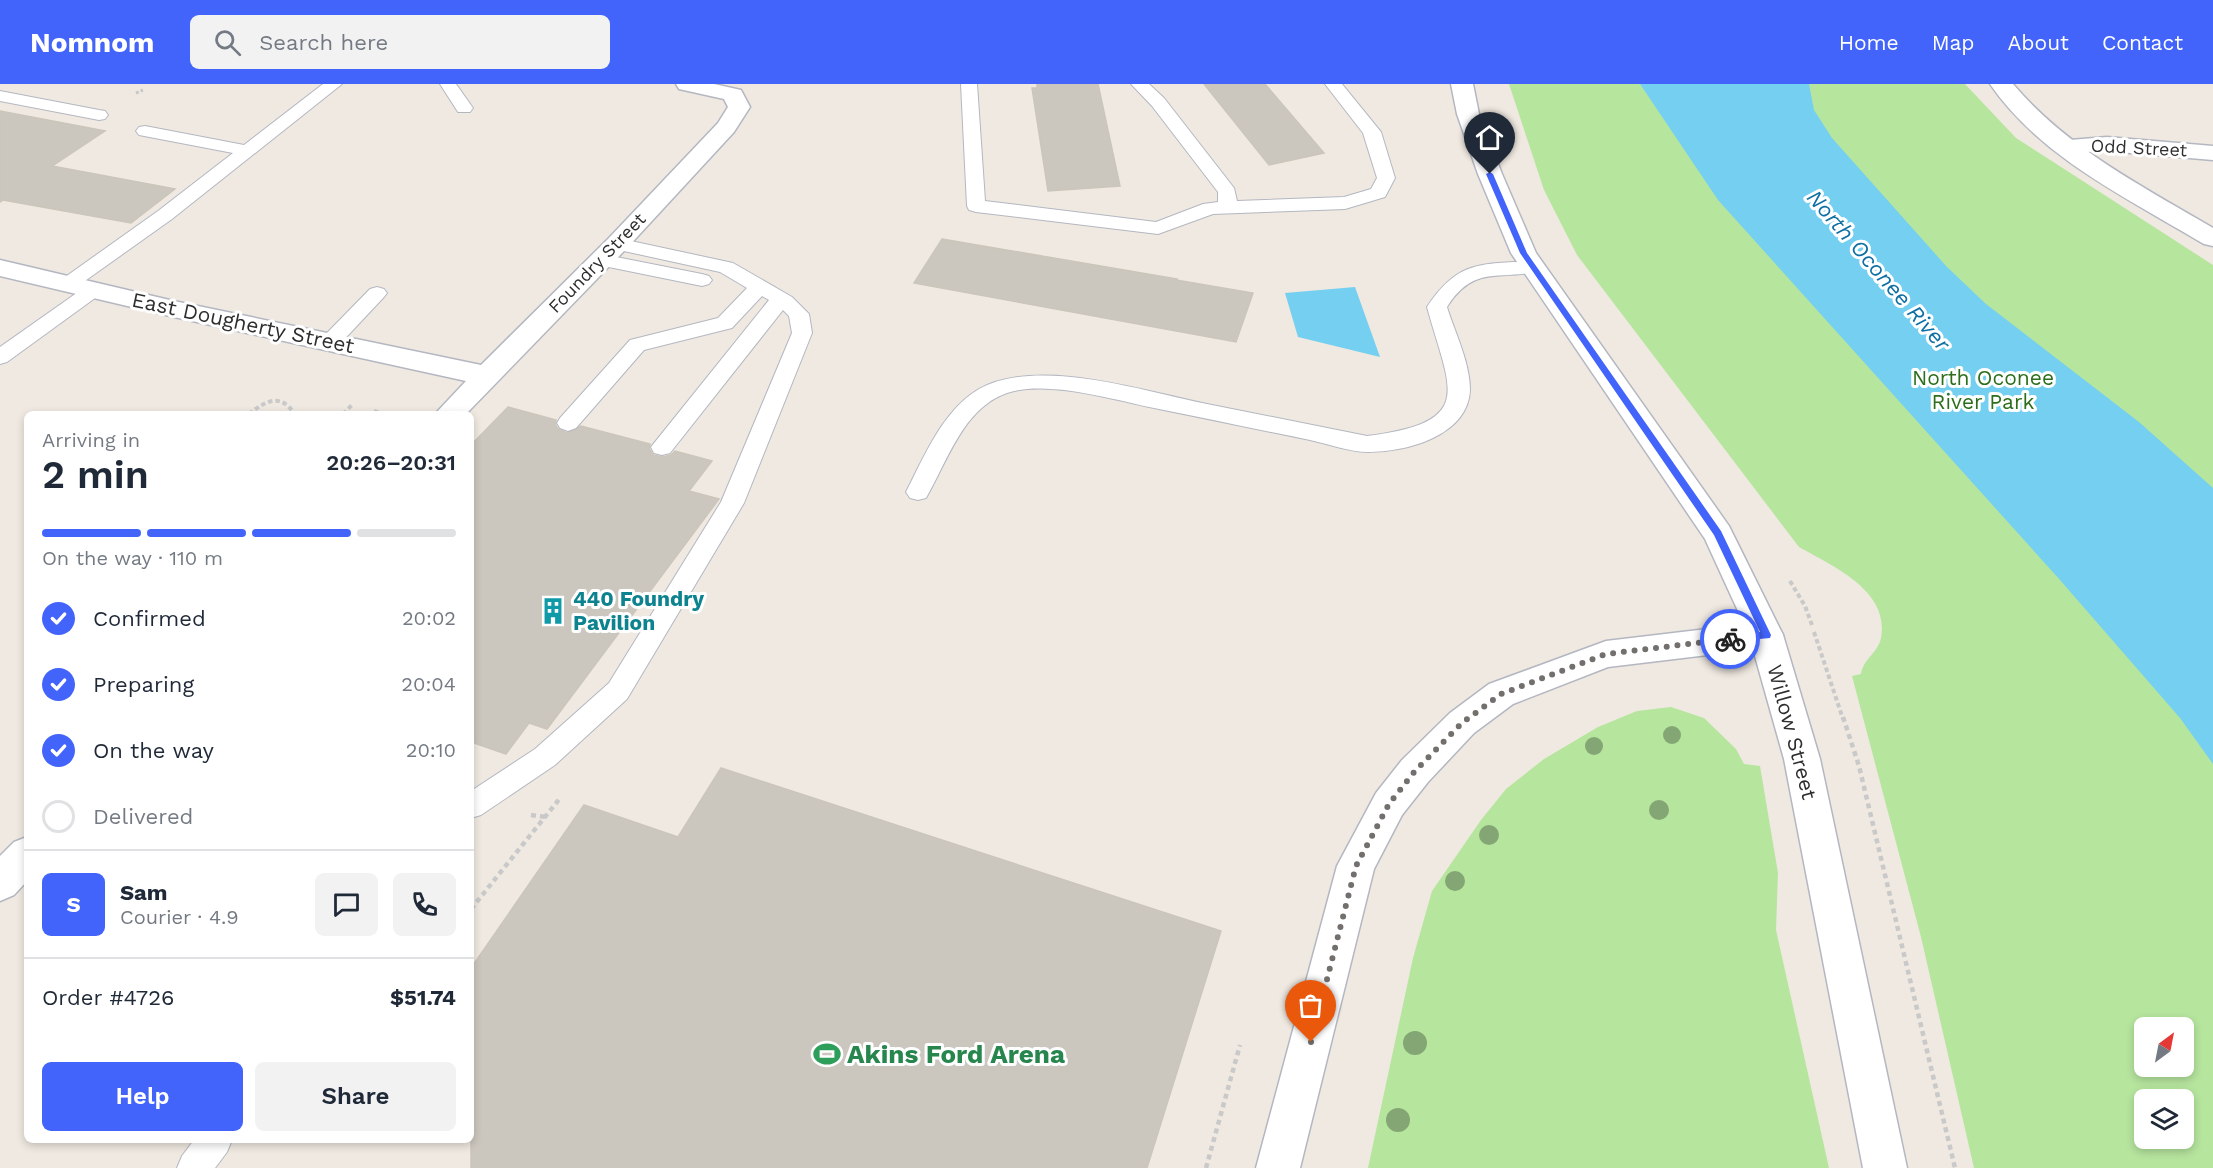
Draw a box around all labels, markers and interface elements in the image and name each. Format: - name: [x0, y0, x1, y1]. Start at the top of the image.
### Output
- search box: [190, 15, 610, 69]
- text: Nomnom: [30, 26, 154, 59]
- icon: search: [211, 26, 244, 59]
- text: Search here: [259, 30, 388, 55]
- text: Home: [1839, 30, 1899, 55]
- text: Map: [1932, 30, 1975, 55]
- text: About: [2008, 30, 2069, 55]
- text: Contact: [2102, 30, 2183, 55]
- pin: [1464, 112, 1515, 174]
- icon: home: [1473, 121, 1506, 154]
- street label: Odd Street: [2090, 134, 2188, 161]
- water label: North Oconee River: [1802, 185, 1956, 357]
- street label: Foundry Street: [544, 208, 650, 317]
- street label: East Dougherty Street: [130, 287, 357, 358]
- park label: North Oconee River Park: [1912, 365, 2054, 414]
- text: Arriving in: [42, 428, 140, 452]
- text: 20:26–20:31: [326, 450, 456, 475]
- text: 2 min: [42, 452, 149, 497]
- text: On the way · 110 m: [42, 546, 223, 570]
- place label: 440 Foundry Pavilion: [573, 586, 704, 635]
- building icon: 440 Foundry Pavilion: [538, 596, 568, 626]
- icon: check: [42, 602, 75, 635]
- text: Confirmed: [93, 606, 206, 631]
- text: 20:02: [402, 606, 456, 630]
- courier: [1700, 609, 1760, 669]
- icon: bike: [1714, 623, 1747, 656]
- street label: Willow Street: [1763, 662, 1823, 802]
- icon: check: [42, 668, 75, 701]
- text: Preparing: [93, 672, 194, 697]
- text: 20:04: [401, 672, 456, 696]
- icon: check: [42, 734, 75, 767]
- text: On the way: [93, 738, 214, 763]
- text: 20:10: [406, 738, 456, 762]
- text: Delivered: [93, 804, 193, 829]
- button: chat: [315, 873, 378, 936]
- button: phone: [393, 873, 456, 936]
- text: Sam: [120, 880, 168, 905]
- text: S: [66, 892, 81, 917]
- text: Courier · 4.9: [120, 905, 239, 929]
- pin: [1285, 980, 1336, 1042]
- text: Order #4726: [42, 985, 174, 1010]
- text: $51.74: [390, 985, 456, 1010]
- icon: bag: [1294, 989, 1327, 1022]
- north arrow: [2134, 1017, 2194, 1077]
- map controls: [2134, 1017, 2194, 1149]
- sports icon: Akins Ford Arena: [812, 1039, 842, 1069]
- place label: Akins Ford Arena: [847, 1039, 1065, 1069]
- button: Help: [42, 1062, 243, 1131]
- button: Share: [255, 1062, 456, 1131]
- button: layers: [2134, 1089, 2194, 1149]

